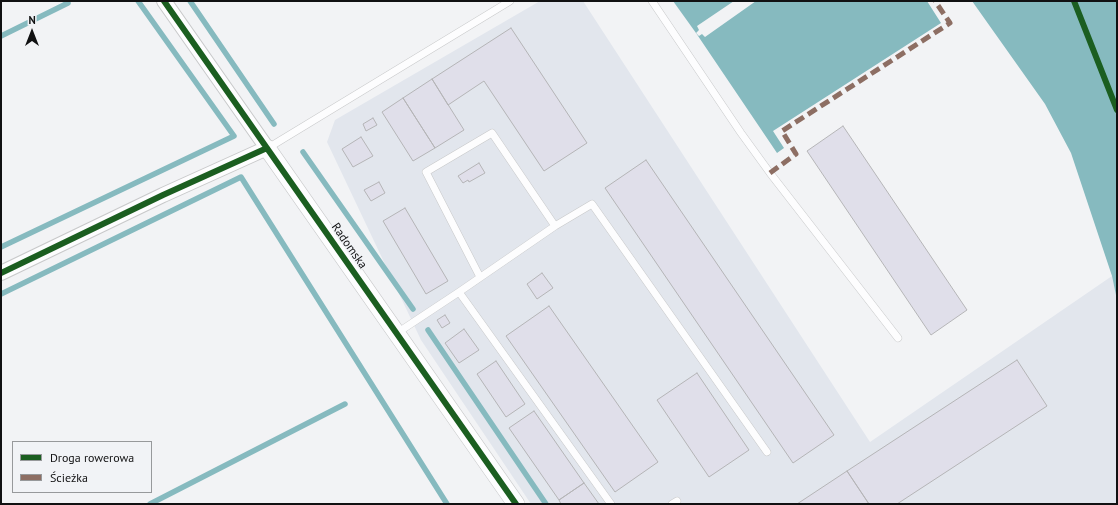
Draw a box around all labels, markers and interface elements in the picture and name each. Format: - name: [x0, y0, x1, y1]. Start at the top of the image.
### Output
- north arrow: [12, 12, 52, 52]
- text: N: [28, 13, 36, 27]
- street label: Radomska: [328, 220, 370, 272]
- legend: [12, 441, 152, 493]
- text: Droga rowerowa: [50, 450, 134, 465]
- text: Ścieżka: [50, 470, 88, 485]

